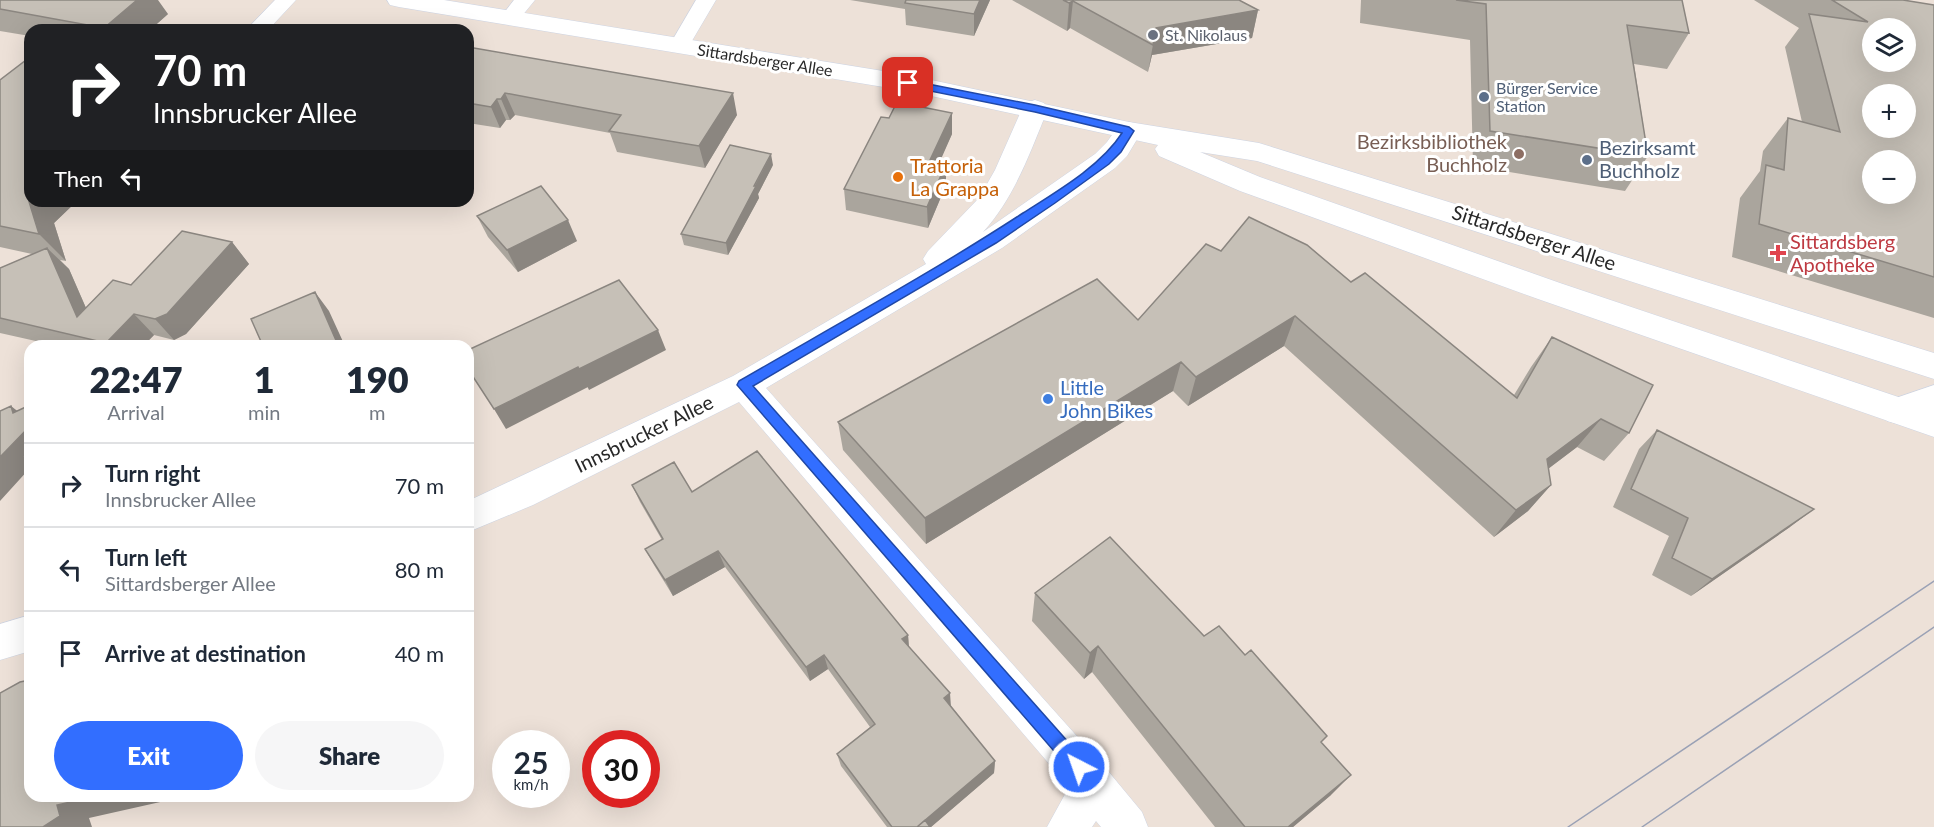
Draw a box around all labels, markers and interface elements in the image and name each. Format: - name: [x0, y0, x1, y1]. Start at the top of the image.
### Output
- map controls: [1862, 18, 1916, 204]
- button: layers: [1862, 18, 1916, 72]
- place label: St. Nikolaus: [1165, 25, 1247, 44]
- marker: St. Nikolaus: [1146, 28, 1160, 42]
- street label: Sittardsberger Allee: [696, 39, 834, 80]
- text: 70 m: [153, 45, 247, 95]
- icon: right: [54, 48, 132, 126]
- pin: [882, 57, 933, 108]
- icon: arrive: [891, 66, 924, 99]
- place label: Bürger Service Station: [1496, 78, 1598, 115]
- button: +: [1862, 84, 1916, 138]
- marker: Bürger Service Station: [1477, 90, 1491, 104]
- text: Innsbrucker Allee: [153, 96, 357, 129]
- place label: Bezirksbibliothek Buchholz: [1357, 129, 1508, 176]
- place label: Bezirksamt Buchholz: [1599, 135, 1696, 182]
- marker: Bezirksbibliothek Buchholz: [1512, 147, 1526, 161]
- button: −: [1862, 150, 1916, 204]
- place label: Trattoria La Grappa: [910, 153, 999, 200]
- marker: Bezirksamt Buchholz: [1580, 153, 1594, 167]
- icon: left: [115, 162, 148, 195]
- text: Then: [54, 165, 103, 192]
- marker: Trattoria La Grappa: [891, 170, 905, 184]
- street label: Sittardsberger Allee: [1449, 199, 1619, 275]
- place label: Sittardsberg Apotheke: [1790, 229, 1895, 276]
- marker: Sittardsberg Apotheke: [1771, 246, 1785, 260]
- text: 22:47: [89, 357, 183, 401]
- text: 1: [254, 357, 275, 401]
- text: 190: [346, 357, 409, 401]
- place label: Little John Bikes: [1060, 375, 1153, 422]
- street label: Innsbrucker Allee: [570, 389, 717, 477]
- marker: Little John Bikes: [1041, 392, 1055, 406]
- text: Arrival: [107, 400, 165, 424]
- text: min: [248, 400, 280, 424]
- text: m: [369, 400, 385, 424]
- text: Turn right: [105, 460, 200, 487]
- icon: right: [54, 469, 87, 502]
- text: 70 m: [395, 472, 444, 499]
- text: Innsbrucker Allee: [105, 487, 256, 511]
- text: Turn left: [105, 544, 187, 571]
- icon: left: [54, 553, 87, 586]
- text: 80 m: [395, 556, 444, 583]
- text: Sittardsberger Allee: [105, 571, 276, 595]
- icon: arrive: [54, 637, 87, 670]
- text: Arrive at destination: [105, 640, 306, 667]
- text: 40 m: [395, 640, 444, 667]
- button: Exit: [54, 721, 243, 790]
- button: Share: [255, 721, 444, 790]
- speed limit sign: 30: [582, 730, 660, 808]
- position arrow: [1047, 735, 1111, 799]
- text: 25: [514, 744, 548, 780]
- text: km/h: [513, 775, 549, 793]

